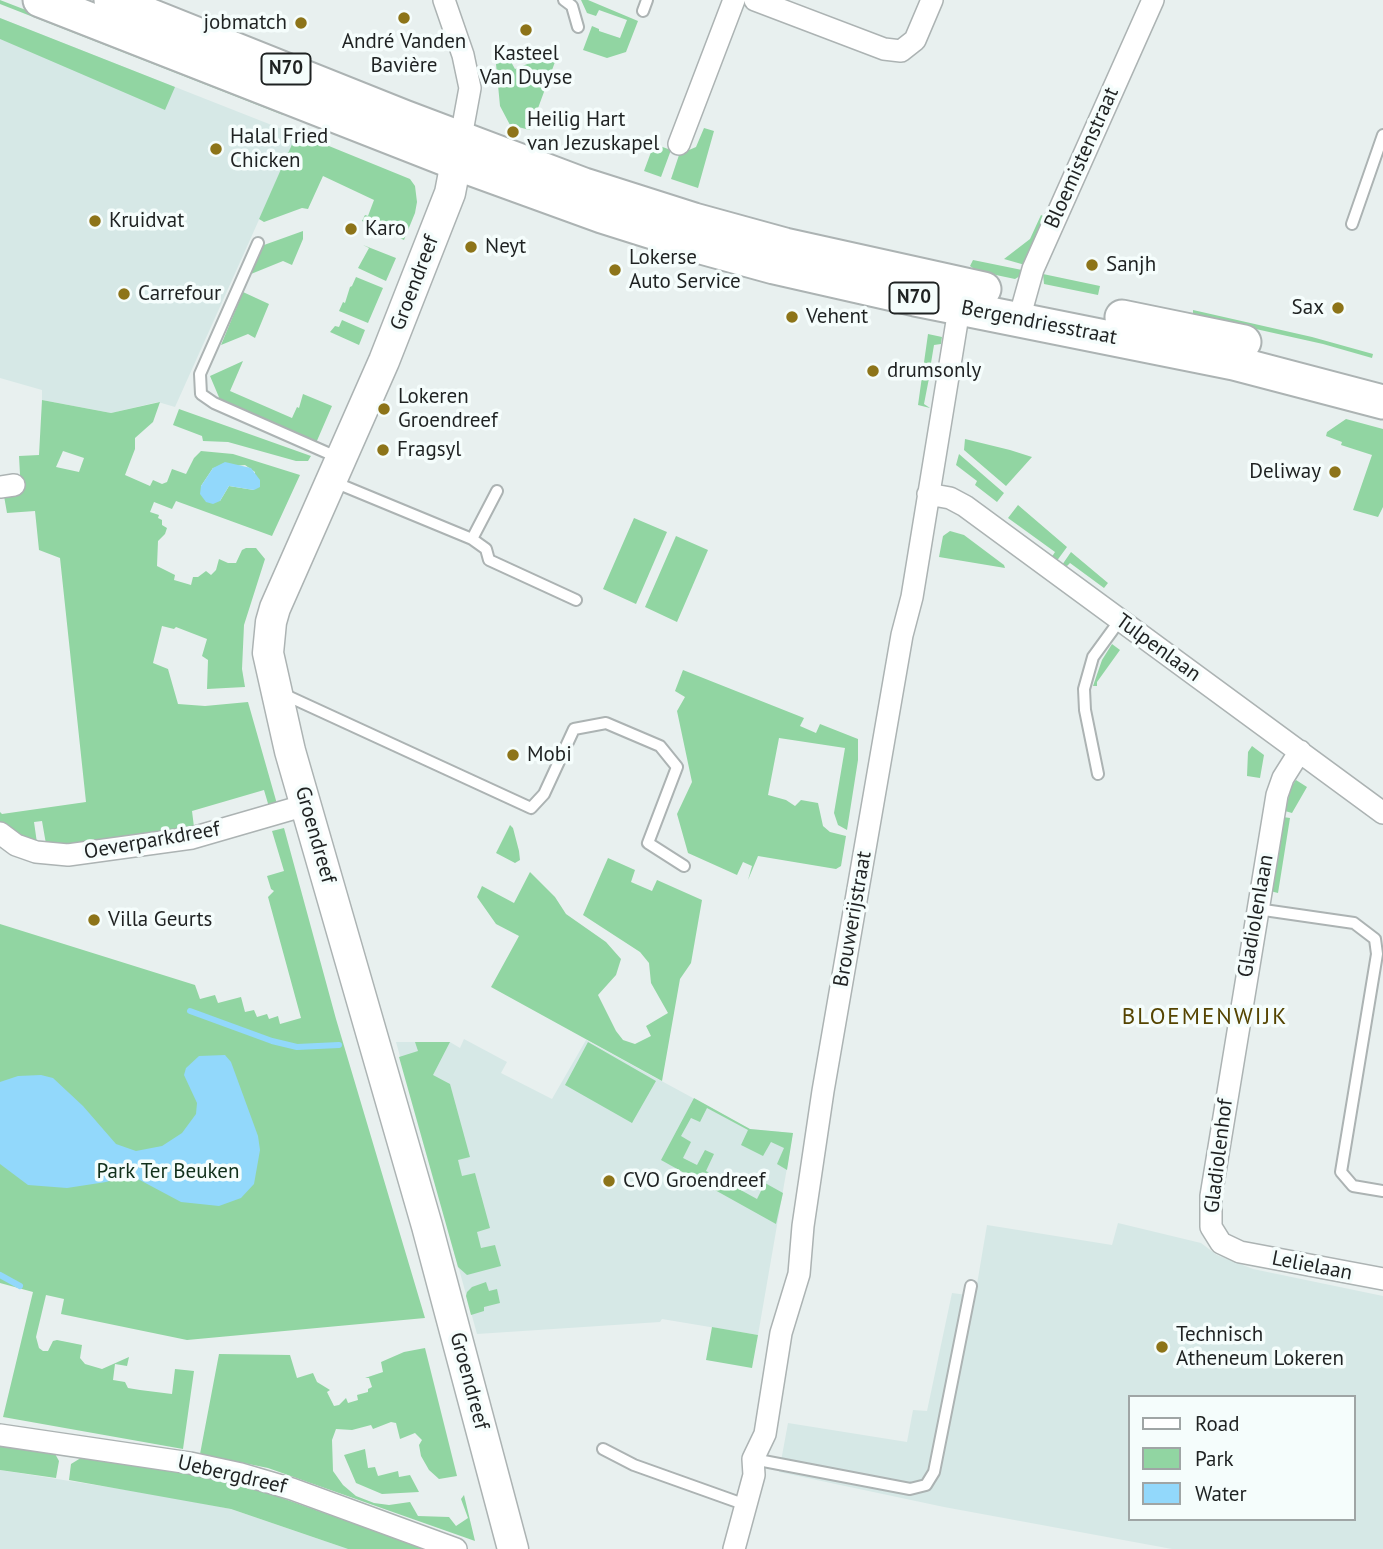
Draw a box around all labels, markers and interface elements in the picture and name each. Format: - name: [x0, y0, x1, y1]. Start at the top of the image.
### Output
- place label: jobmatch: [203, 10, 287, 36]
- marker: André Vanden Bavière: [396, 10, 412, 26]
- marker: jobmatch: [293, 15, 309, 31]
- marker: Kasteel Van Duyse: [518, 22, 534, 38]
- place label: André Vanden Bavière: [342, 29, 466, 79]
- place label: Kasteel Van Duyse: [480, 41, 572, 91]
- road number: N70: [262, 54, 310, 85]
- street label: Bloemistenstraat: [1040, 83, 1124, 233]
- place label: Heilig Hart van Jezuskapel: [527, 107, 659, 157]
- place label: Halal Fried Chicken: [230, 124, 328, 174]
- marker: Heilig Hart van Jezuskapel: [505, 124, 521, 140]
- marker: Halal Fried Chicken: [208, 141, 224, 157]
- place label: Kruidvat: [109, 208, 184, 234]
- marker: Kruidvat: [87, 213, 103, 229]
- place label: Karo: [365, 216, 406, 242]
- marker: Karo: [343, 221, 359, 237]
- street label: Groendreef: [385, 232, 445, 334]
- place label: Neyt: [485, 234, 526, 260]
- marker: Neyt: [463, 239, 479, 255]
- place label: Lokerse Auto Service: [629, 245, 741, 295]
- place label: Sanjh: [1106, 252, 1156, 278]
- marker: Sanjh: [1084, 257, 1100, 273]
- marker: Lokerse Auto Service: [607, 262, 623, 278]
- place label: Carrefour: [138, 281, 221, 307]
- road number: N70: [890, 282, 939, 314]
- marker: Carrefour: [116, 286, 132, 302]
- place label: Sax: [1292, 295, 1324, 321]
- street label: Bergendriesstraat: [959, 296, 1119, 350]
- marker: Sax: [1330, 300, 1346, 316]
- place label: Vehent: [806, 304, 868, 330]
- marker: Vehent: [784, 309, 800, 325]
- place label: drumsonly: [887, 358, 981, 384]
- marker: drumsonly: [865, 363, 881, 379]
- place label: Lokeren Groendreef: [398, 384, 498, 434]
- marker: Lokeren Groendreef: [376, 401, 392, 417]
- place label: Fragsyl: [397, 437, 461, 463]
- marker: Fragsyl: [375, 442, 391, 458]
- place label: Deliway: [1249, 459, 1321, 485]
- marker: Deliway: [1327, 464, 1343, 480]
- street label: Tulpenlaan: [1111, 609, 1205, 687]
- place label: Mobi: [527, 742, 572, 768]
- marker: Mobi: [505, 747, 521, 763]
- street label: Groendreef: [289, 784, 341, 886]
- street label: Oeverparkdreef: [82, 817, 222, 865]
- street label: Brouwerijstraat: [829, 849, 877, 989]
- street label: Gladiolenlaan: [1233, 853, 1279, 979]
- place label: Villa Geurts: [108, 907, 212, 933]
- marker: Villa Geurts: [86, 912, 102, 928]
- district label: BLOEMENWIJK: [1123, 1003, 1287, 1031]
- street label: Gladiolenhof: [1199, 1097, 1239, 1215]
- park label: Park Ter Beuken: [97, 1159, 239, 1185]
- place label: CVO Groendreef: [623, 1168, 765, 1194]
- marker: CVO Groendreef: [601, 1173, 617, 1189]
- street label: Lelielaan: [1270, 1246, 1354, 1286]
- place label: Technisch Atheneum Lokeren: [1176, 1322, 1344, 1372]
- street label: Groendreef: [444, 1330, 494, 1432]
- marker: Technisch Atheneum Lokeren: [1154, 1339, 1170, 1355]
- legend: [1128, 1395, 1355, 1521]
- text: Road: [1195, 1410, 1239, 1437]
- text: Park: [1195, 1445, 1234, 1472]
- street label: Uebergdreef: [175, 1450, 289, 1500]
- text: Water: [1195, 1480, 1247, 1507]

